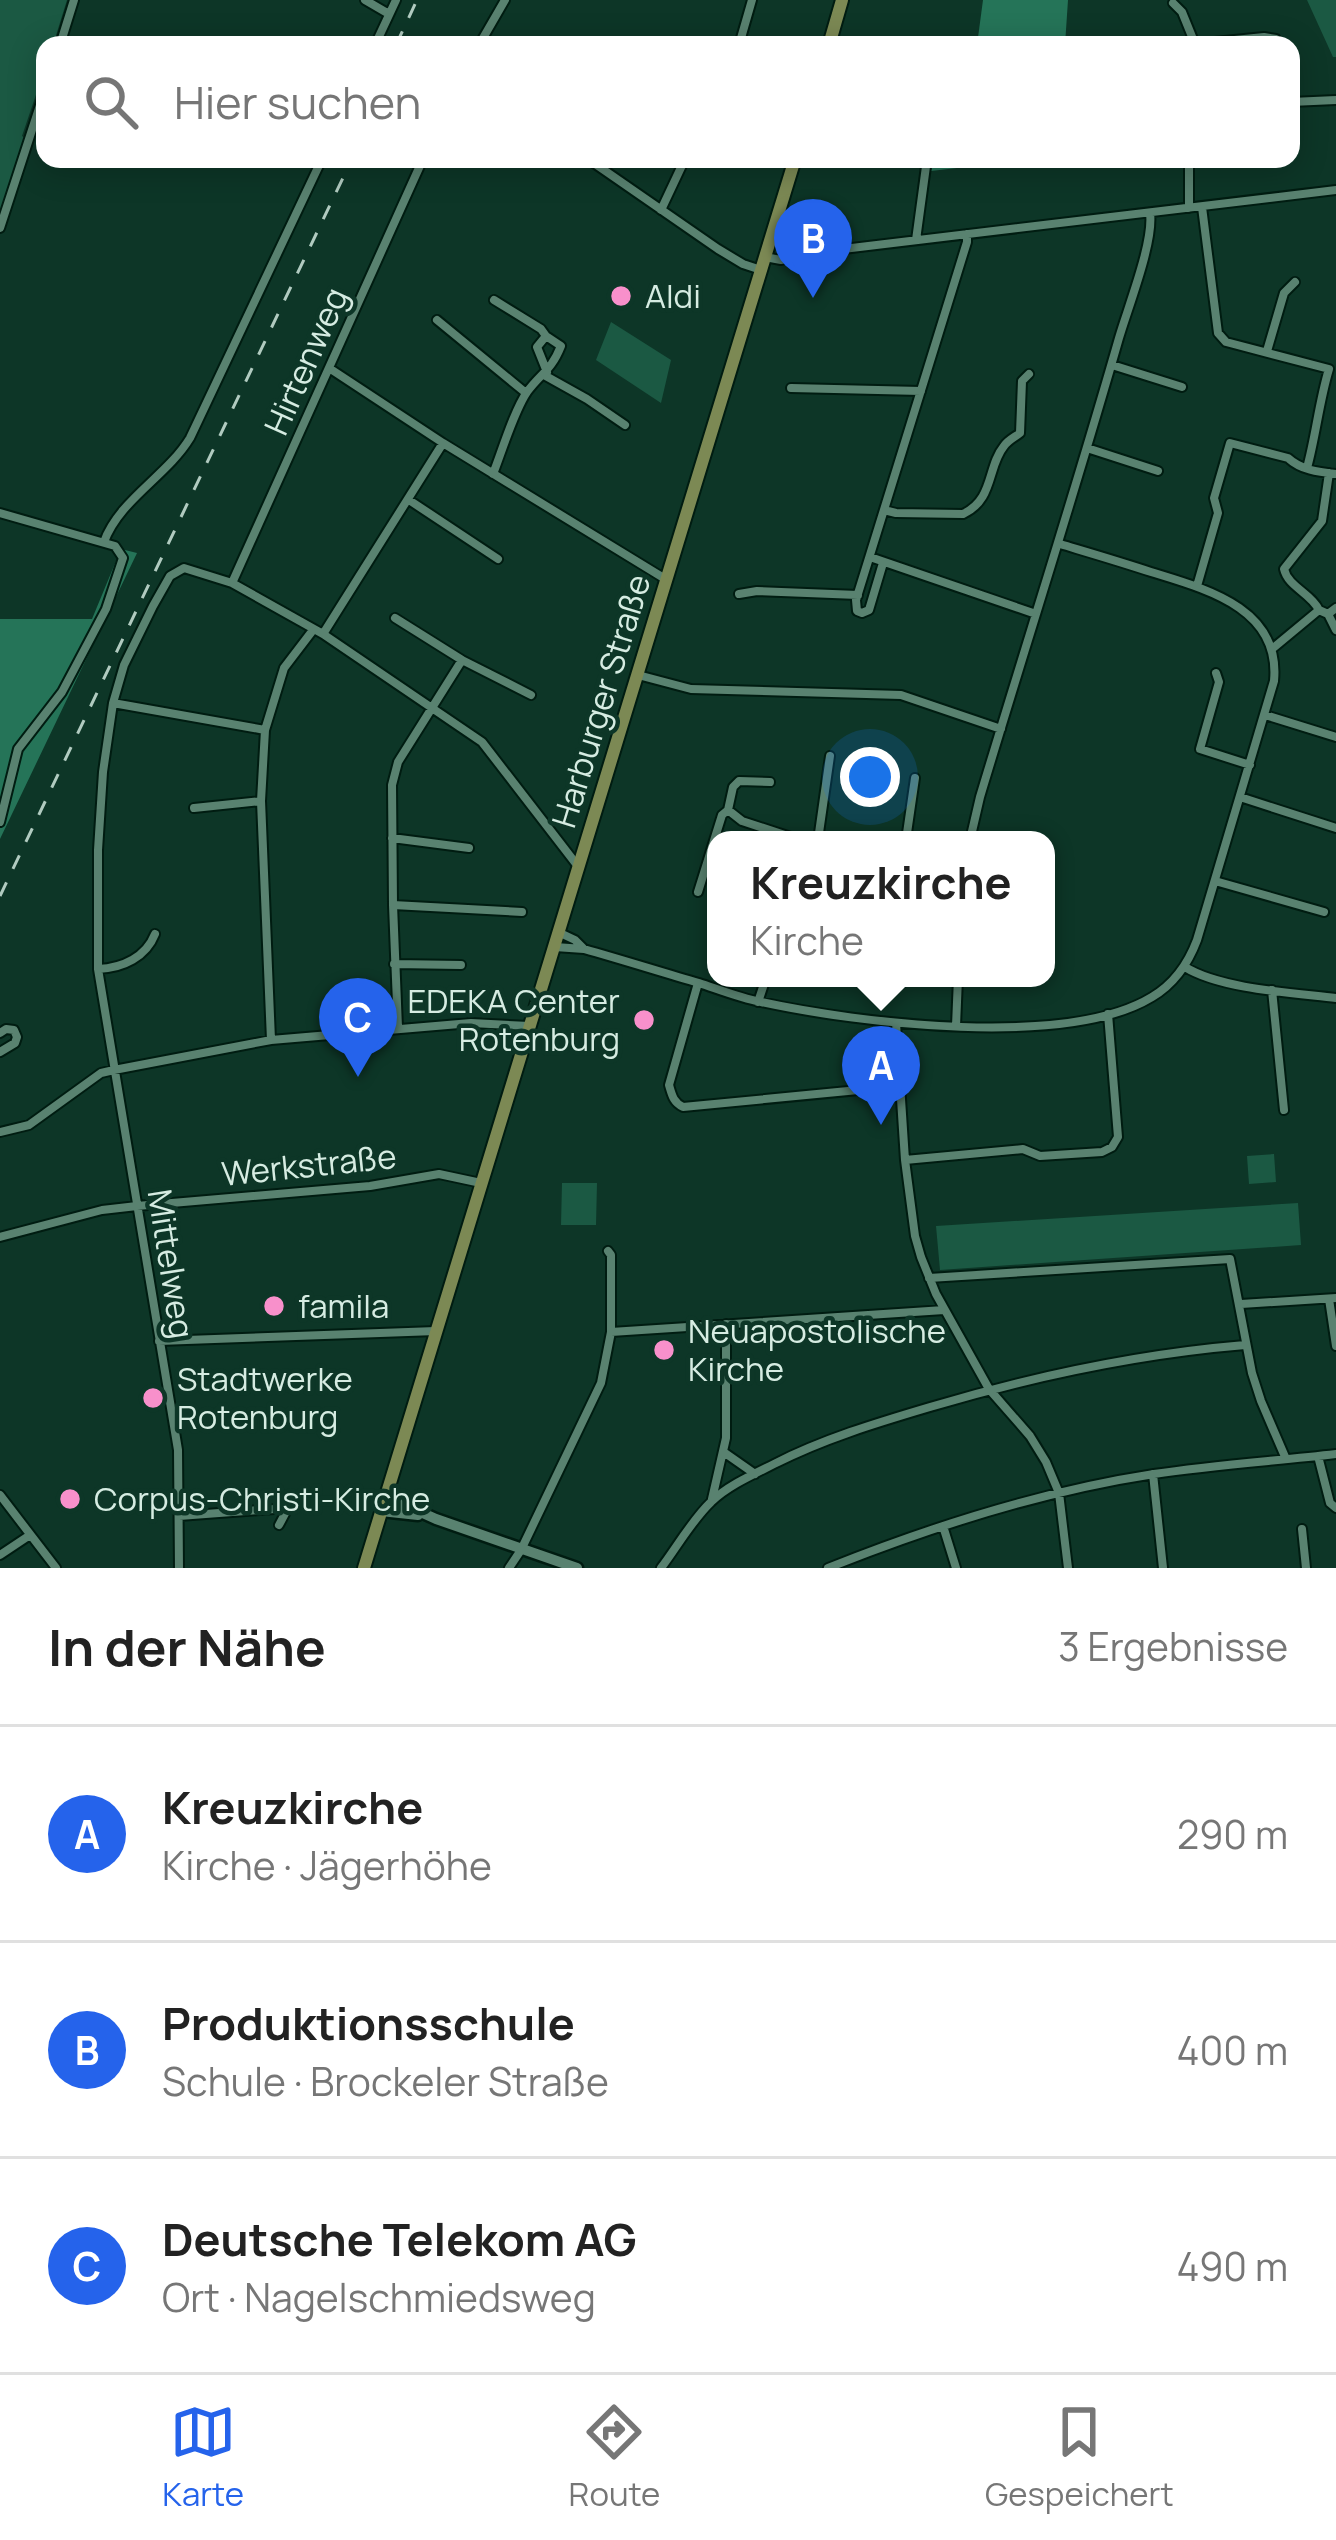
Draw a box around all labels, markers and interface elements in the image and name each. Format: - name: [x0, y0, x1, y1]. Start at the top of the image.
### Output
- search box: [36, 36, 1300, 168]
- icon: search: [78, 69, 144, 135]
- text: Hier suchen: [174, 71, 421, 133]
- pin: B: [774, 199, 852, 298]
- place label: Aldi: [645, 273, 701, 318]
- street label: Hirtenweg: [253, 280, 358, 441]
- marker: Aldi: [608, 283, 634, 309]
- street label: Harburger Straße: [541, 569, 660, 833]
- your location: [840, 747, 900, 807]
- popup: [707, 831, 1055, 987]
- text: Kreuzkirche: [750, 851, 1012, 913]
- text: Kirche: [750, 913, 864, 967]
- pin: C: [319, 978, 397, 1077]
- place label: EDEKA Center Rotenburg: [407, 978, 620, 1061]
- marker: EDEKA Center Rotenburg: [631, 1007, 657, 1033]
- pin: A: [842, 1026, 920, 1125]
- street label: Werkstraße: [219, 1133, 398, 1196]
- street label: Mittelweg: [138, 1186, 205, 1342]
- place label: famila: [298, 1283, 389, 1328]
- marker: famila: [261, 1293, 287, 1319]
- place label: Neuapostolische Kirche: [688, 1308, 946, 1391]
- marker: Neuapostolische Kirche: [651, 1337, 677, 1363]
- place label: Stadtwerke Rotenburg: [177, 1356, 353, 1439]
- marker: Stadtwerke Rotenburg: [140, 1385, 166, 1411]
- place label: Corpus-Christi-Kirche: [94, 1476, 430, 1521]
- marker: Corpus-Christi-Kirche: [57, 1486, 83, 1512]
- text: In der Nähe: [48, 1612, 326, 1681]
- text: 3 Ergebnisse: [1058, 1619, 1288, 1673]
- text: Kreuzkirche: [162, 1776, 423, 1838]
- text: A: [74, 1807, 100, 1861]
- text: 290 m: [1177, 1807, 1288, 1861]
- text: Kirche · Jägerhöhe: [162, 1838, 492, 1892]
- text: Produktionsschule: [162, 1992, 575, 2054]
- text: B: [75, 2023, 99, 2077]
- text: 400 m: [1177, 2023, 1288, 2077]
- text: Schule · Brockeler Straße: [162, 2054, 609, 2108]
- text: Deutsche Telekom AG: [162, 2208, 636, 2270]
- text: C: [73, 2239, 101, 2293]
- text: 490 m: [1177, 2239, 1288, 2293]
- text: Ort · Nagelschmiedsweg: [162, 2270, 596, 2324]
- tab: Karte: [162, 2399, 244, 2516]
- tab: Route: [569, 2399, 660, 2516]
- tab: Gespeichert: [985, 2399, 1174, 2516]

